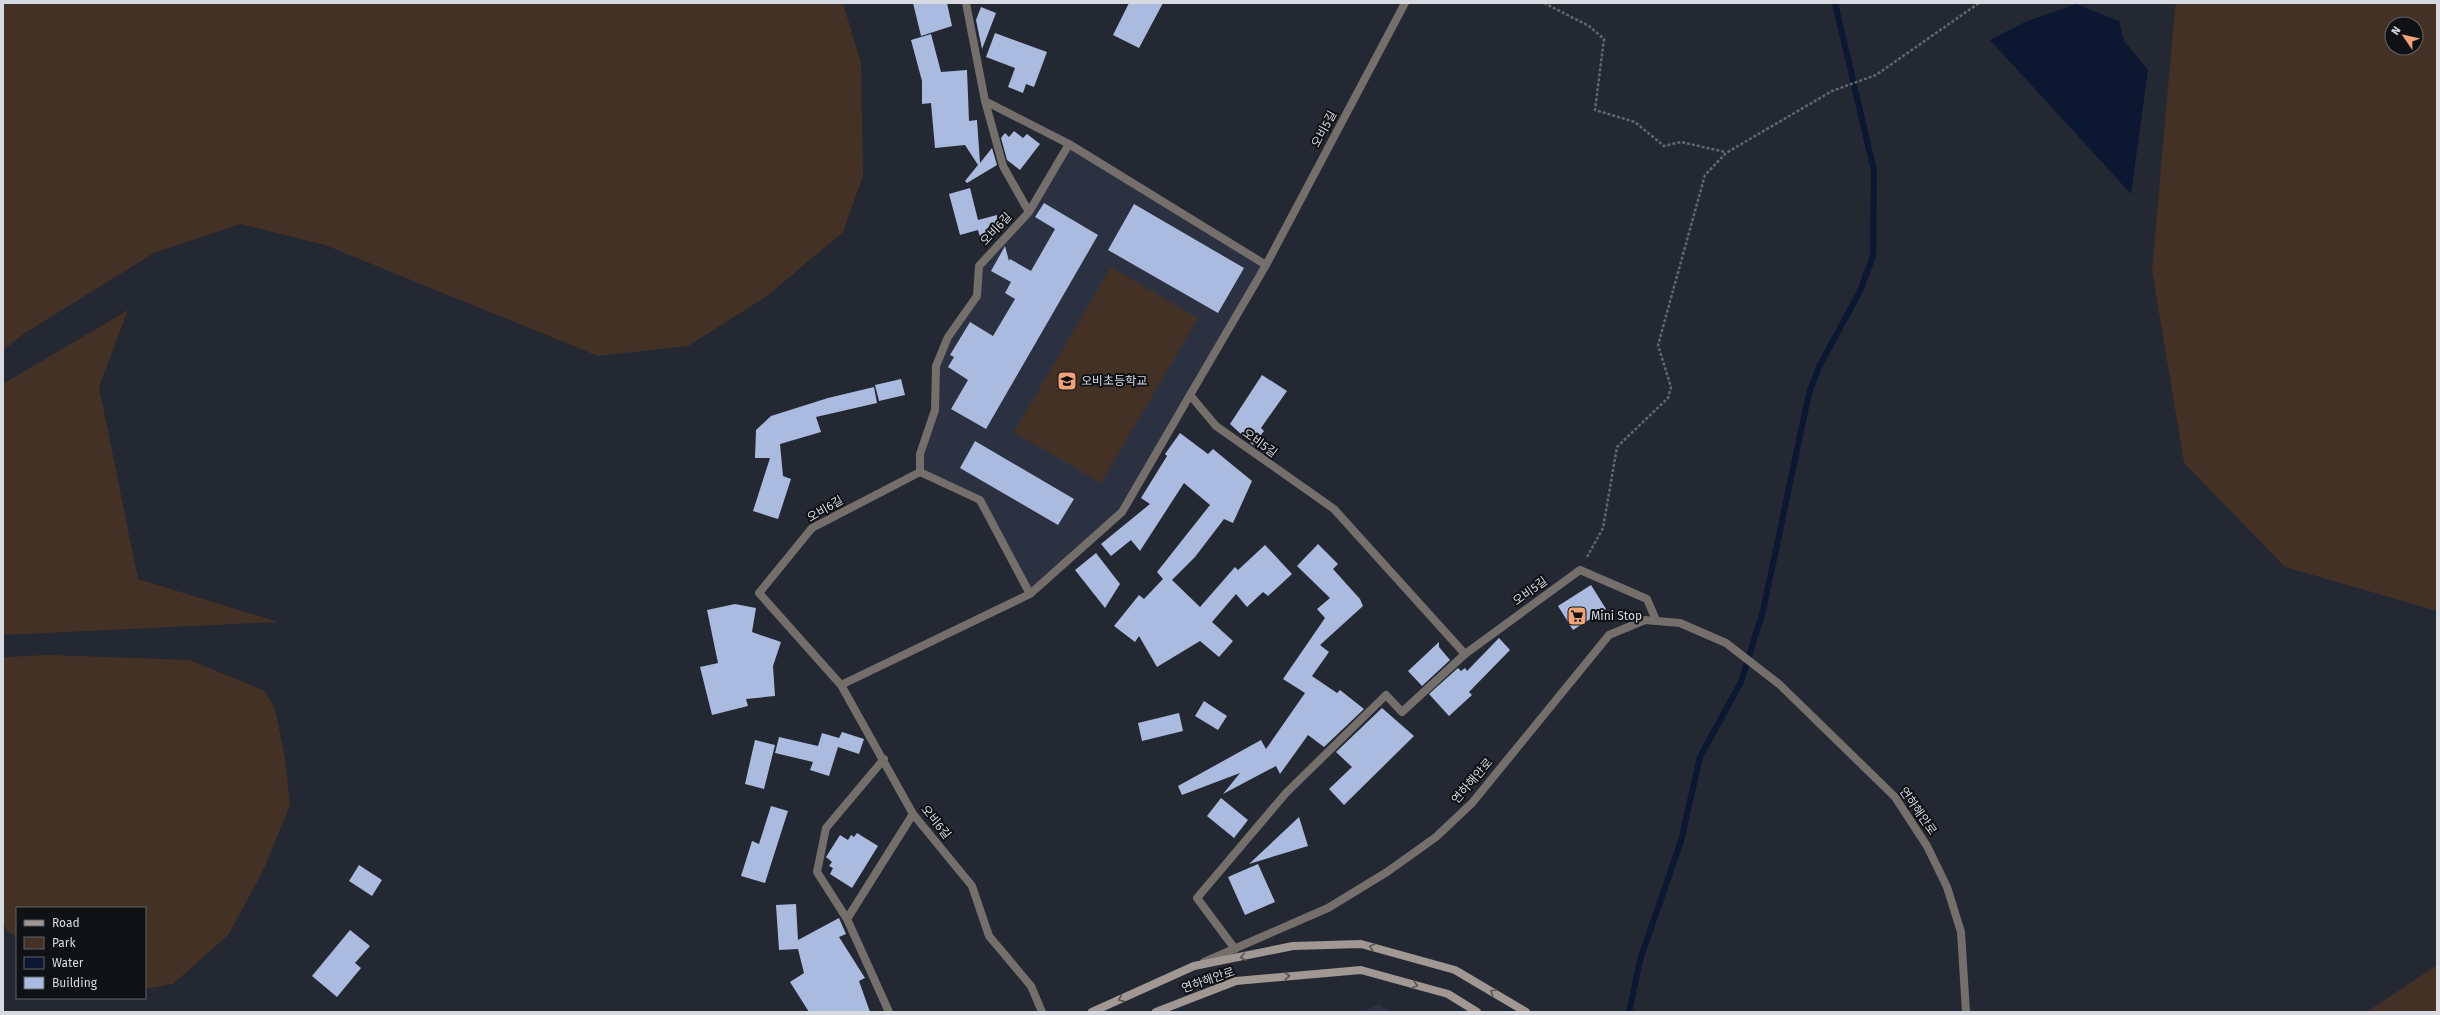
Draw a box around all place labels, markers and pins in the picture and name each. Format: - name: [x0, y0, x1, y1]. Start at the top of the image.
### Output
- school or university icon: 오비초등학교: [1056, 370, 1078, 392]
- place label: 오비초등학교: [1081, 374, 1147, 388]
- supermarket icon: Mini Stop: [1566, 605, 1588, 627]
- place label: Mini Stop: [1591, 609, 1642, 623]

